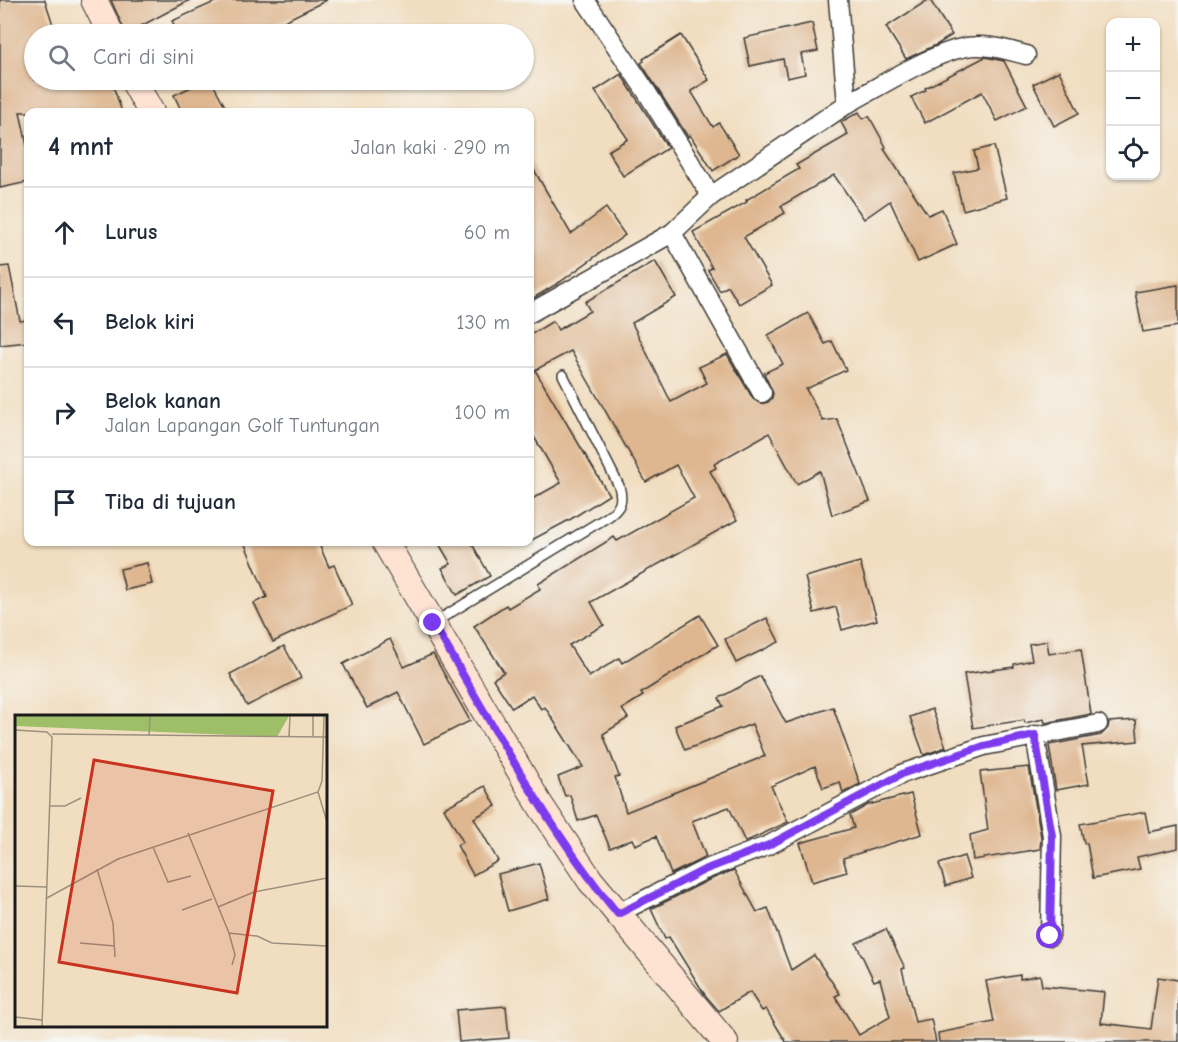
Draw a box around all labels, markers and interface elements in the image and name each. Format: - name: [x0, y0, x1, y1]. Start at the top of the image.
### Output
- map controls: [1106, 18, 1160, 180]
- button: +: [1106, 18, 1160, 72]
- search box: [24, 24, 534, 90]
- icon: search: [45, 41, 78, 74]
- text: Cari di sini: [93, 44, 194, 70]
- button: −: [1106, 72, 1160, 126]
- button: locate: [1106, 126, 1160, 180]
- text: 4 mnt: [48, 132, 113, 162]
- text: Jalan kaki · 290 m: [351, 136, 510, 159]
- icon: ahead: [48, 216, 81, 249]
- text: Lurus: [105, 219, 157, 245]
- text: 60 m: [464, 221, 510, 244]
- icon: left: [48, 306, 81, 339]
- text: Belok kiri: [105, 309, 195, 335]
- text: 130 m: [457, 311, 510, 334]
- text: Belok kanan: [105, 388, 221, 414]
- icon: right: [48, 396, 81, 429]
- text: 100 m: [455, 401, 510, 424]
- text: Jalan Lapangan Golf Tuntungan: [105, 414, 380, 437]
- icon: arrive: [48, 486, 81, 519]
- text: Tiba di tujuan: [105, 489, 236, 515]
- route end: [419, 609, 445, 635]
- inset map: [15, 715, 327, 1027]
- route start: [1036, 922, 1062, 948]

